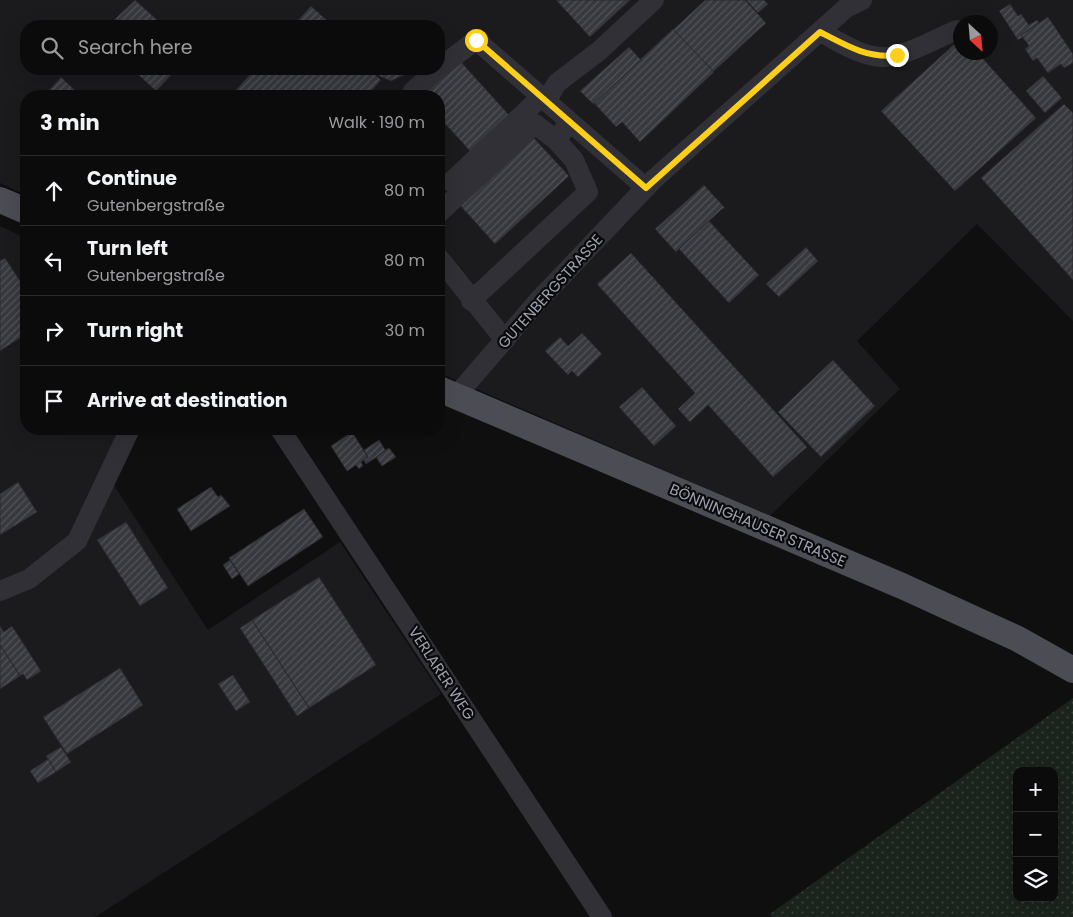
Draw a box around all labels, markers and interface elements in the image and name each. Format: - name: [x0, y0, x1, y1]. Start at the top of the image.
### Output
- north arrow: [953, 15, 998, 60]
- search box: [20, 20, 445, 75]
- route start: [465, 29, 488, 52]
- icon: search: [38, 34, 66, 62]
- text: Search here: [78, 34, 192, 61]
- route end: [886, 44, 909, 67]
- text: 3 min: [40, 108, 100, 137]
- text: Walk · 190 m: [328, 111, 425, 134]
- text: Continue: [87, 165, 177, 192]
- icon: ahead: [40, 177, 68, 205]
- text: 80 m: [384, 179, 425, 202]
- text: Gutenbergstraße: [87, 194, 225, 217]
- street label: GUTENBERGSTRASSE: [493, 229, 607, 353]
- text: Turn left: [87, 235, 168, 262]
- icon: left: [40, 247, 68, 275]
- text: 80 m: [384, 249, 425, 272]
- text: Gutenbergstraße: [87, 264, 225, 287]
- icon: right: [40, 317, 68, 345]
- text: Turn right: [87, 317, 183, 344]
- text: 30 m: [385, 319, 425, 342]
- icon: arrive: [40, 387, 68, 415]
- text: Arrive at destination: [87, 387, 288, 414]
- street label: BÖNNINGHAUSER STRASSE: [667, 478, 849, 572]
- street label: VERLARER WEG: [404, 622, 480, 724]
- map controls: [1013, 767, 1058, 902]
- button: +: [1013, 767, 1058, 812]
- button: −: [1013, 812, 1058, 857]
- button: layers: [1013, 857, 1058, 902]

